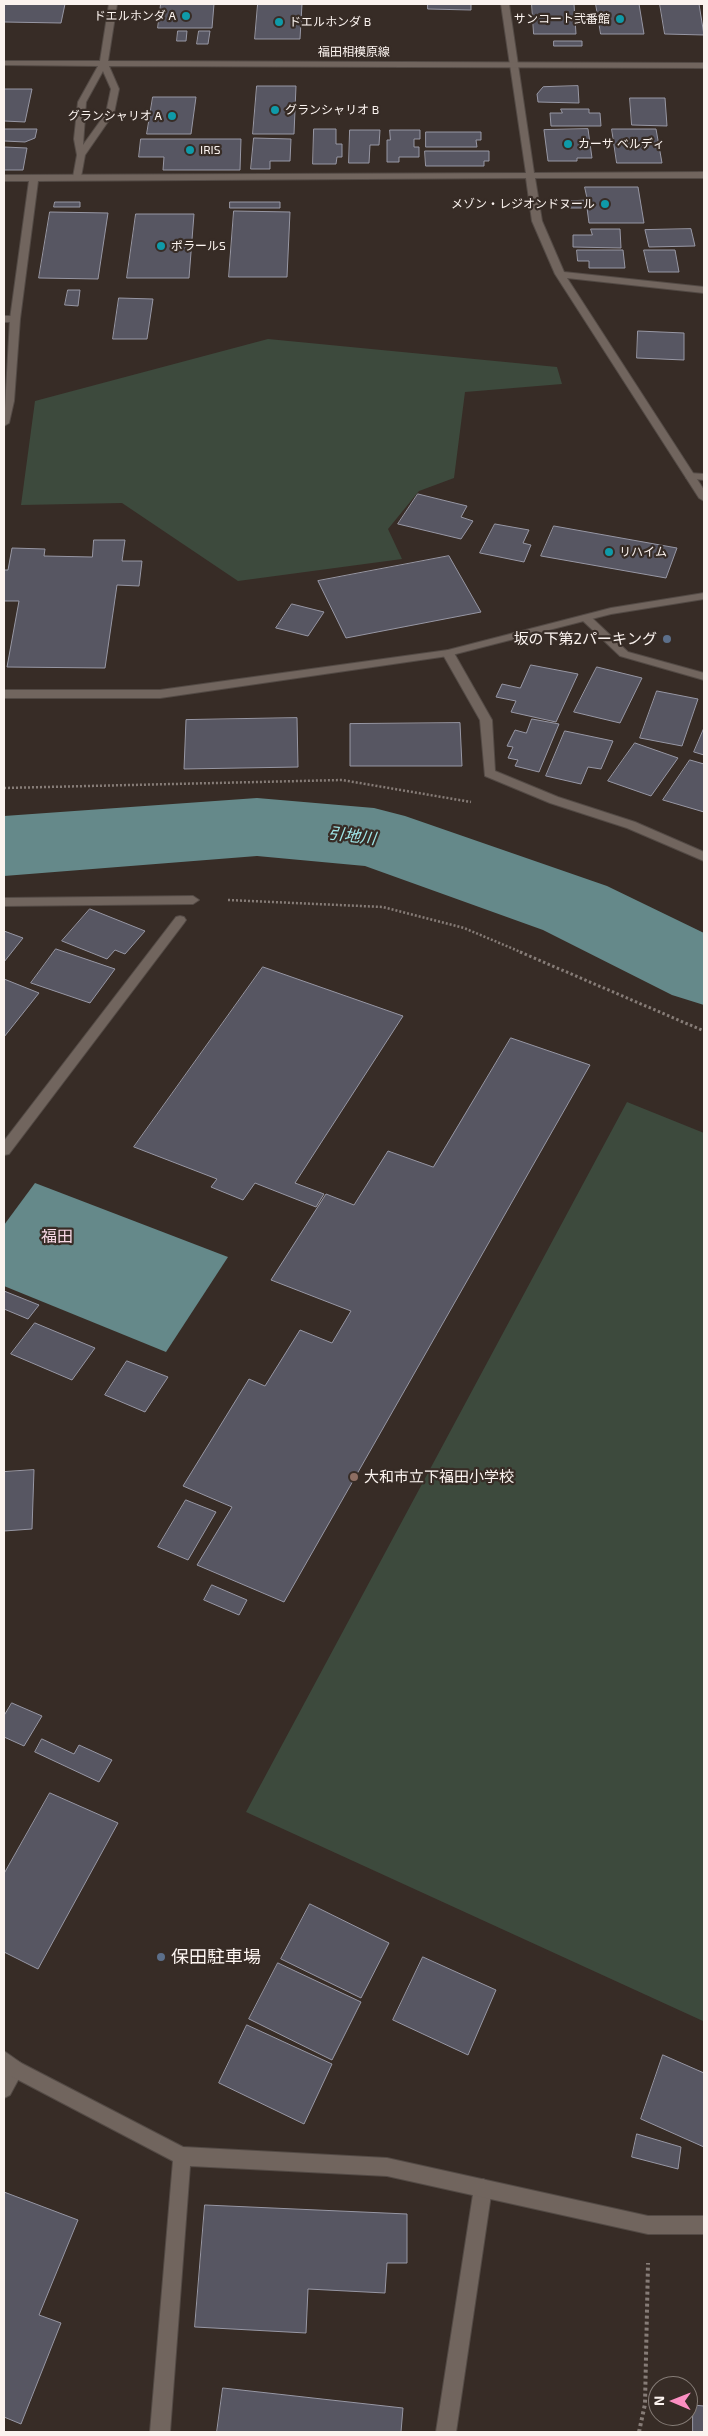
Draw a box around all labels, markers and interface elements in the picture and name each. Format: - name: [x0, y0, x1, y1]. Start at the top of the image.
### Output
- place label: ドエルホンダ A: [94, 9, 176, 23]
- marker: ドエルホンダ A: [180, 10, 192, 22]
- place label: サンコート弐番館: [514, 12, 610, 26]
- marker: サンコート弐番館: [614, 13, 626, 25]
- place label: ドエルホンダ B: [289, 15, 371, 29]
- marker: ドエルホンダ B: [273, 16, 285, 28]
- street label: 福田相模原線: [318, 45, 390, 59]
- place label: グランシャリオ B: [285, 103, 379, 117]
- marker: グランシャリオ B: [269, 104, 281, 116]
- place label: グランシャリオ A: [68, 109, 162, 123]
- marker: グランシャリオ A: [166, 110, 178, 122]
- place label: カーサ ベルディ: [578, 137, 665, 151]
- marker: カーサ ベルディ: [562, 138, 574, 150]
- place label: IRIS: [200, 143, 220, 157]
- marker: IRIS: [184, 144, 196, 156]
- place label: メゾン・レジオンドヌール: [451, 197, 595, 211]
- marker: メゾン・レジオンドヌール: [599, 198, 611, 210]
- place label: ポラールS: [171, 239, 226, 253]
- marker: ポラールS: [155, 240, 167, 252]
- place label: リハイム: [619, 545, 667, 559]
- marker: リハイム: [603, 546, 615, 558]
- place label: 坂の下第2パーキング: [514, 630, 657, 648]
- marker: 坂の下第2パーキング: [661, 633, 673, 645]
- water label: 引地川: [327, 824, 377, 848]
- district label: 福田: [41, 1227, 73, 1247]
- place label: 大和市立下福田小学校: [364, 1468, 514, 1486]
- marker: 大和市立下福田小学校: [348, 1471, 360, 1483]
- place label: 保田駐車場: [171, 1946, 261, 1968]
- marker: 保田駐車場: [155, 1951, 167, 1963]
- north arrow: [648, 2376, 698, 2426]
- text: N: [650, 2396, 667, 2406]

